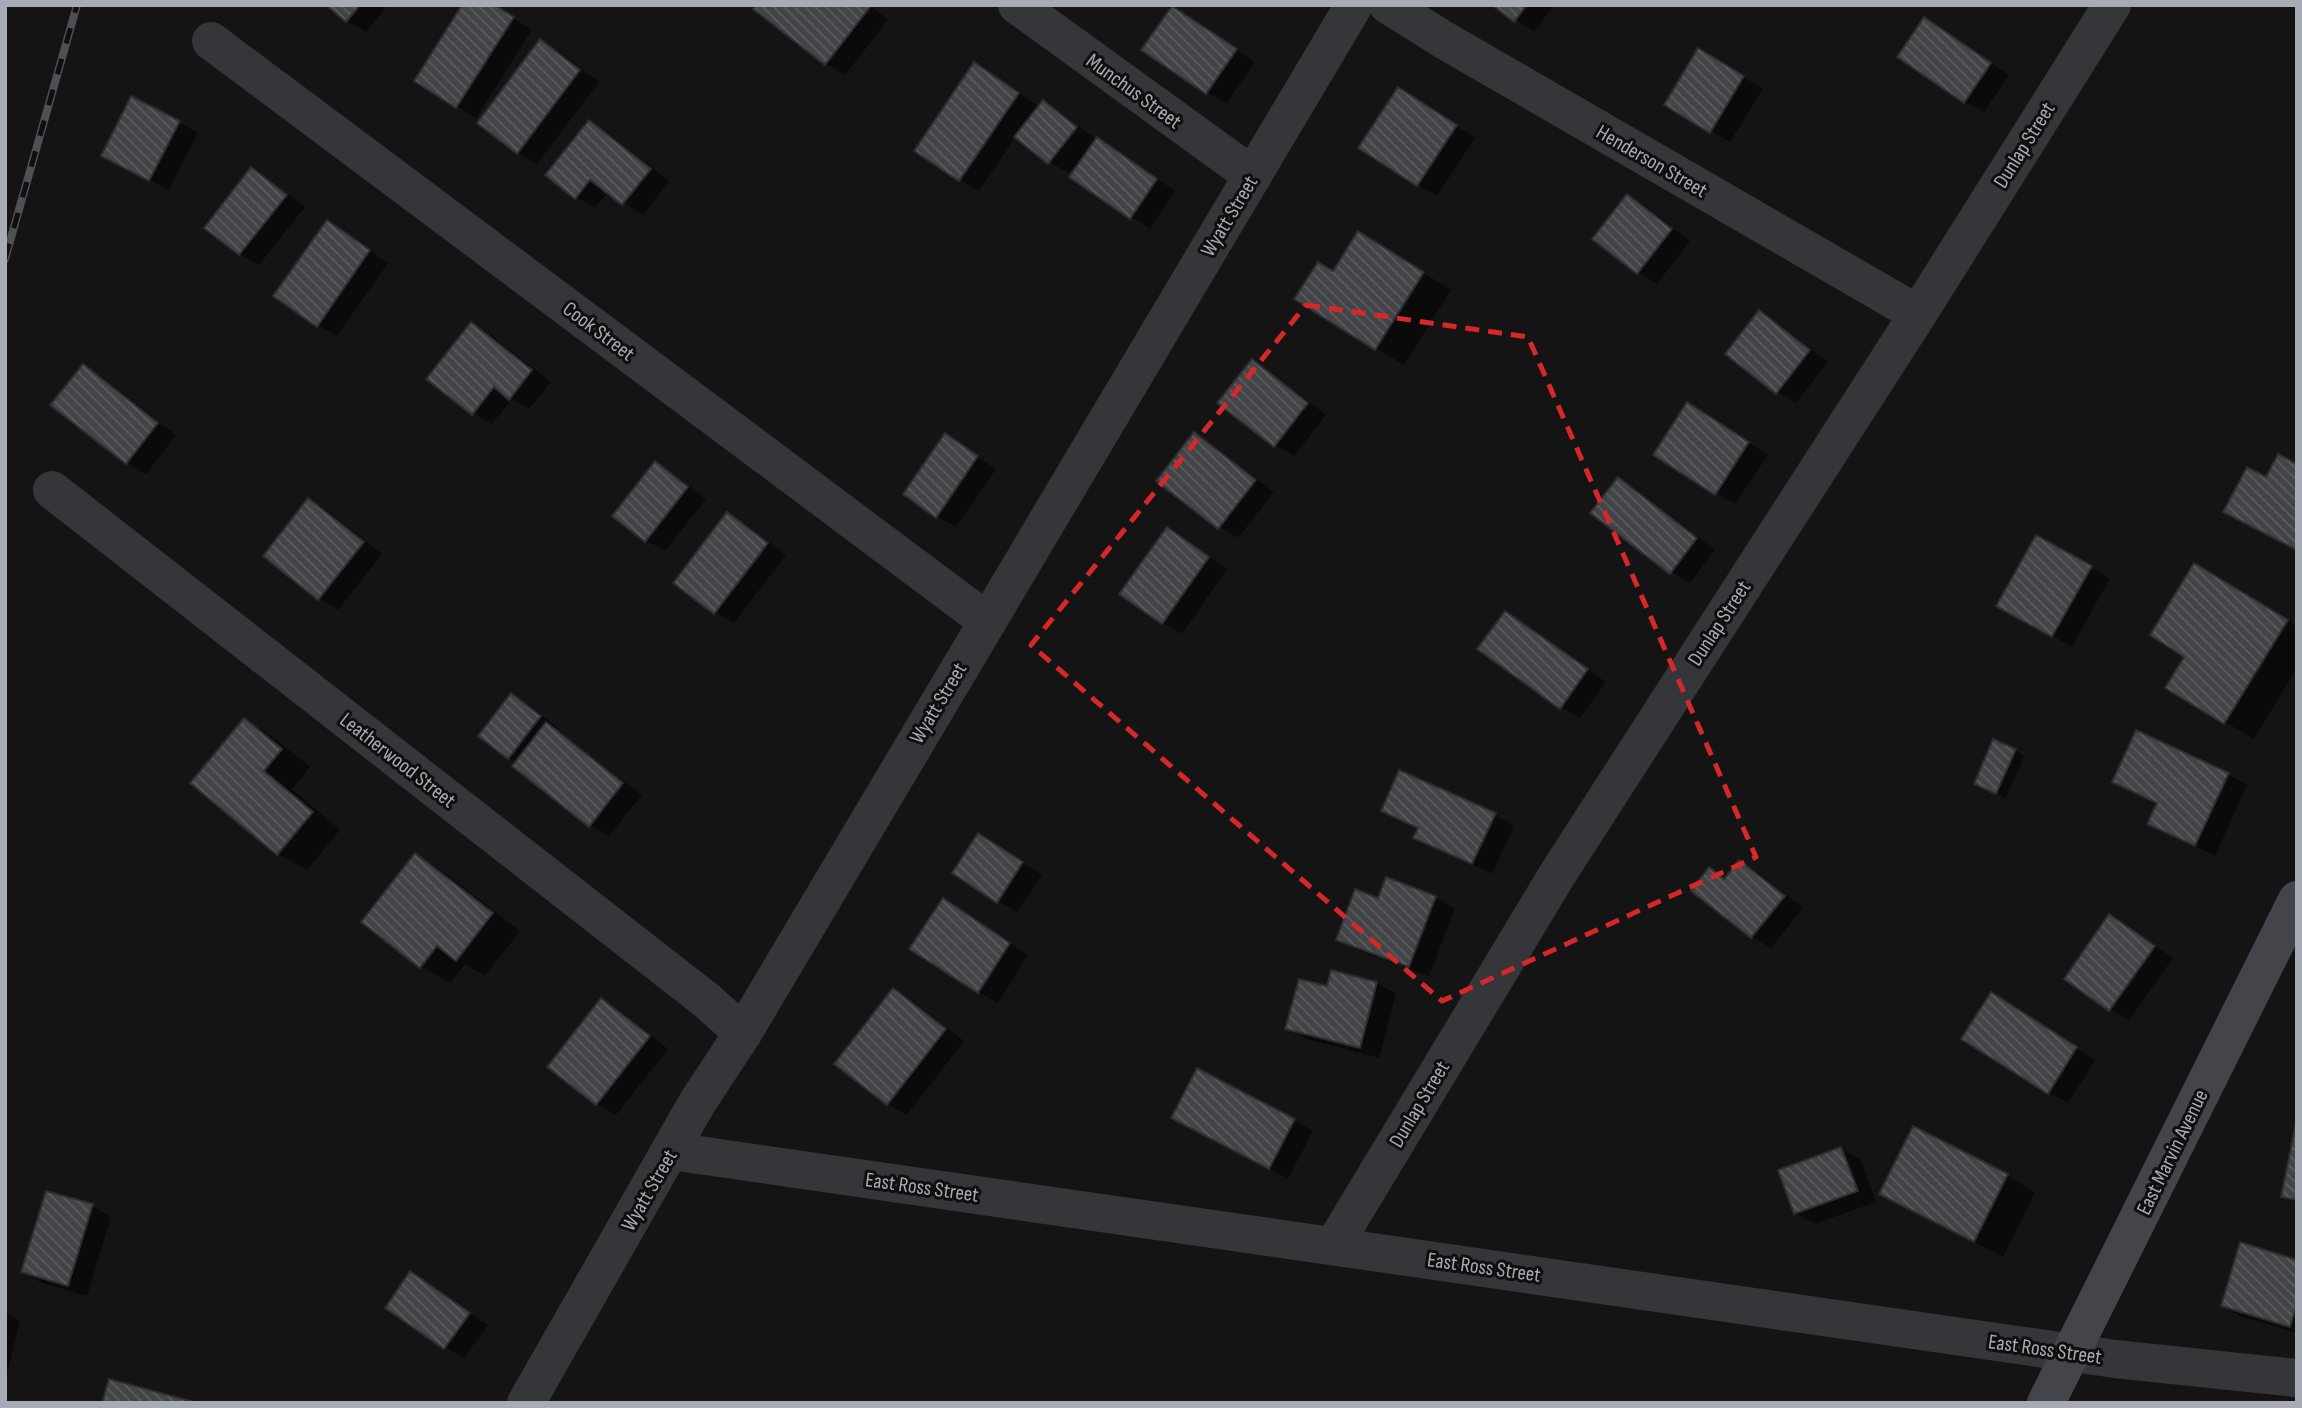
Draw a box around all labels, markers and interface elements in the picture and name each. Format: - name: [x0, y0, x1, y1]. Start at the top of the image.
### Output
- street label: Munchus Street: [1081, 48, 1186, 134]
- street label: Dunlap Street: [1988, 98, 2061, 193]
- street label: Henderson Street: [1592, 120, 1712, 203]
- street label: Wyatt Street: [1196, 171, 1263, 261]
- street label: Cook Street: [558, 296, 639, 366]
- street label: Dunlap Street: [1683, 576, 1756, 671]
- street label: Wyatt Street: [905, 658, 972, 748]
- street label: Leatherwood Street: [335, 708, 460, 813]
- street label: Dunlap Street: [1384, 1056, 1455, 1152]
- street label: East Marvin Avenue: [2131, 1086, 2214, 1219]
- street label: Wyatt Street: [616, 1145, 683, 1235]
- street label: East Ross Street: [864, 1167, 980, 1208]
- street label: East Ross Street: [1426, 1247, 1542, 1288]
- street label: East Ross Street: [1987, 1329, 2103, 1370]

